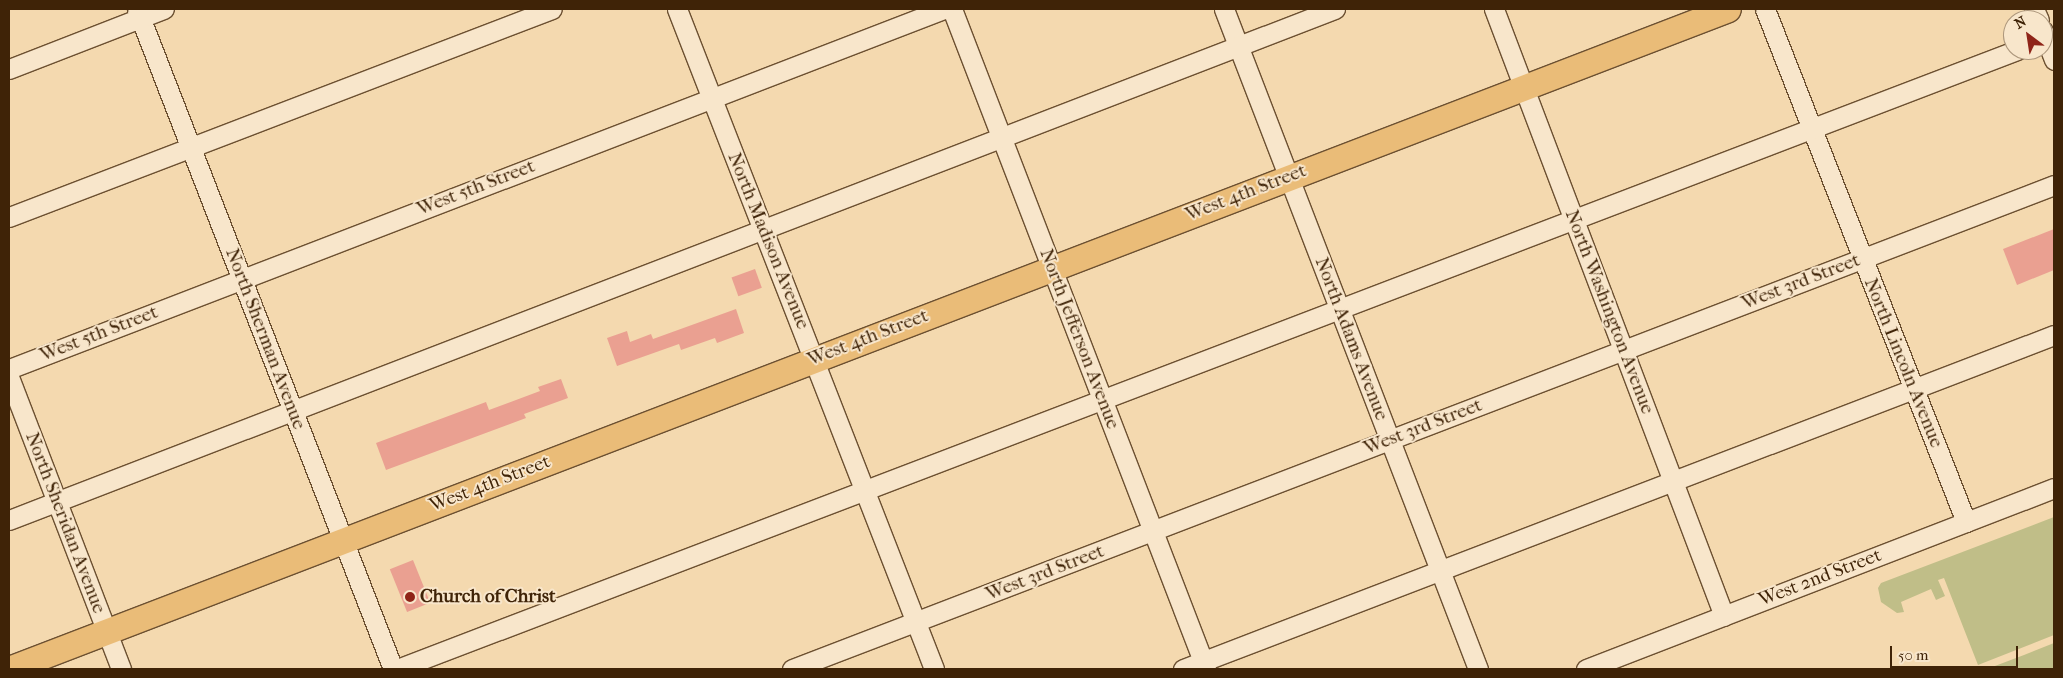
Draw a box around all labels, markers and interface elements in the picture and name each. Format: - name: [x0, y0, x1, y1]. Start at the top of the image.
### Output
- north arrow: [2003, 10, 2053, 60]
- text: N: [2012, 13, 2029, 33]
- street label: North Madison Avenue: [722, 149, 814, 333]
- street label: West 5th Street: [414, 155, 538, 221]
- street label: West 4th Street: [1182, 160, 1310, 226]
- street label: North Washington Avenue: [1560, 207, 1658, 417]
- street label: North Sherman Avenue: [220, 245, 310, 433]
- street label: North Jefferson Avenue: [1034, 246, 1124, 432]
- street label: West 3rd Street: [1739, 249, 1863, 315]
- street label: North Adams Avenue: [1309, 254, 1393, 424]
- street label: North Lincoln Avenue: [1859, 275, 1947, 451]
- street label: West 5th Street: [37, 301, 161, 367]
- street label: West 4th Street: [804, 305, 932, 371]
- street label: West 3rd Street: [1361, 394, 1485, 460]
- street label: North Sheridan Avenue: [20, 429, 110, 617]
- street label: West 4th Street: [426, 451, 554, 517]
- street label: West 3rd Street: [983, 540, 1107, 606]
- street label: West 2nd Street: [1755, 544, 1885, 612]
- place label: Church of Christ: [420, 586, 556, 608]
- marker: Church of Christ: [404, 591, 416, 603]
- scale bar: [1893, 636, 2020, 668]
- text: 50 m: [1898, 646, 1928, 664]

